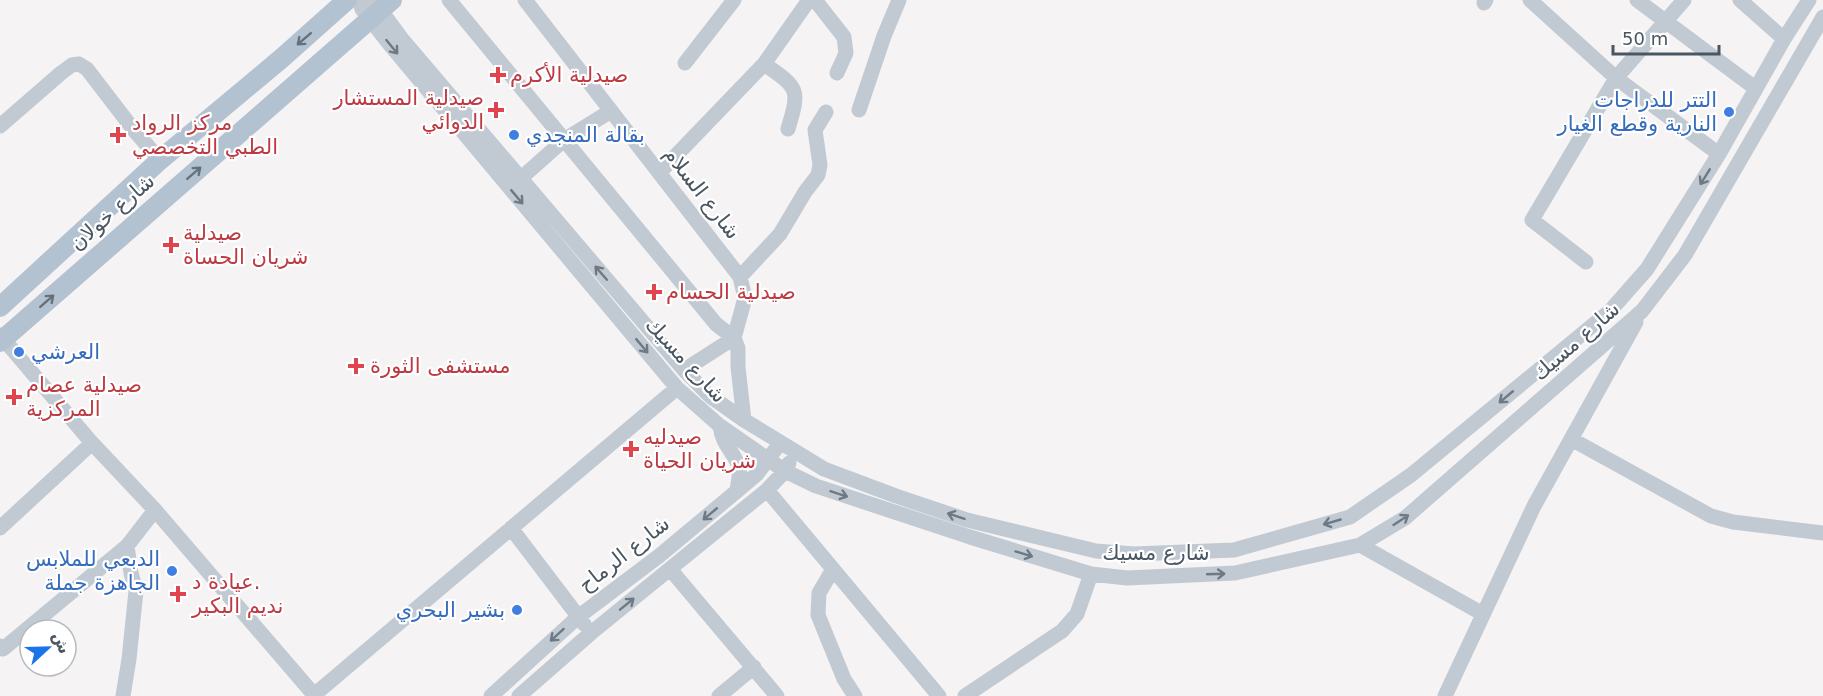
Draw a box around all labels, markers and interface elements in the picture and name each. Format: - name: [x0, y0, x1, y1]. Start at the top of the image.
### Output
- scale bar: [1613, 18, 1720, 56]
- text: 50 m: [1622, 28, 1668, 49]
- one-way arrow: [297, 32, 312, 46]
- one-way arrow: [386, 39, 399, 55]
- place label: صيدلية الأكرم: [510, 62, 628, 87]
- marker: صيدلية الأكرم: [491, 68, 505, 82]
- place label: صيدلية المستشار الدوائي: [332, 86, 484, 134]
- place label: التتر للدراجات النارية وقطع الغيار: [1557, 88, 1717, 136]
- marker: صيدلية المستشار الدوائي: [489, 103, 503, 117]
- marker: التتر للدراجات النارية وقطع الغيار: [1722, 105, 1736, 119]
- place label: مركز الرواد الطبي التخصصي: [132, 111, 278, 159]
- place label: بقالة المنجدي: [526, 123, 645, 147]
- marker: مركز الرواد الطبي التخصصي: [109, 126, 127, 144]
- marker: بقالة المنجدي: [507, 128, 521, 142]
- street label: شارع السلام: [659, 142, 745, 244]
- one-way arrow: [186, 166, 202, 179]
- one-way arrow: [1699, 168, 1711, 185]
- street label: شارع خولان: [65, 169, 159, 255]
- one-way arrow: [511, 189, 524, 205]
- place label: صيدلية شريان الحساة: [183, 221, 308, 269]
- marker: صيدلية شريان الحساة: [164, 238, 178, 252]
- one-way arrow: [594, 266, 608, 281]
- place label: صيدلية الحسام: [666, 280, 796, 304]
- marker: صيدلية الحسام: [647, 285, 661, 299]
- one-way arrow: [39, 294, 54, 308]
- street label: شارع مسيك: [1528, 297, 1624, 385]
- street label: شارع مسيك: [641, 313, 731, 407]
- one-way arrow: [636, 338, 649, 354]
- place label: العرشي: [31, 340, 100, 364]
- marker: العرشي: [12, 345, 26, 359]
- place label: مستشفى الثورة: [370, 354, 510, 378]
- marker: مستشفى الثورة: [347, 357, 365, 375]
- place label: صيدلية عصام المركزية: [26, 373, 142, 421]
- marker: صيدلية عصام المركزية: [7, 390, 21, 404]
- one-way arrow: [1498, 391, 1514, 404]
- place label: صيدليه شريان الحياة: [643, 425, 756, 473]
- marker: صيدليه شريان الحياة: [624, 442, 638, 456]
- one-way arrow: [829, 489, 848, 500]
- one-way arrow: [703, 507, 718, 521]
- one-way arrow: [947, 510, 966, 521]
- street label: شارع الرماح: [574, 511, 674, 597]
- one-way arrow: [1392, 514, 1409, 526]
- one-way arrow: [1323, 517, 1342, 529]
- street label: شارع مسيك: [1102, 541, 1210, 565]
- place label: الدبعي للملابس الجاهزة جملة: [26, 547, 160, 595]
- one-way arrow: [1014, 549, 1033, 560]
- marker: الدبعي للملابس الجاهزة جملة: [165, 564, 179, 578]
- one-way arrow: [1206, 568, 1226, 580]
- place label: عيادة د. نديم البكير: [191, 570, 283, 619]
- marker: عيادة د. نديم البكير: [169, 585, 187, 603]
- one-way arrow: [619, 597, 635, 610]
- place label: بشير البحري: [396, 598, 505, 622]
- marker: بشير البحري: [510, 603, 524, 617]
- north arrow: [18, 618, 78, 678]
- one-way arrow: [550, 628, 565, 642]
- text: ش: [49, 629, 74, 656]

